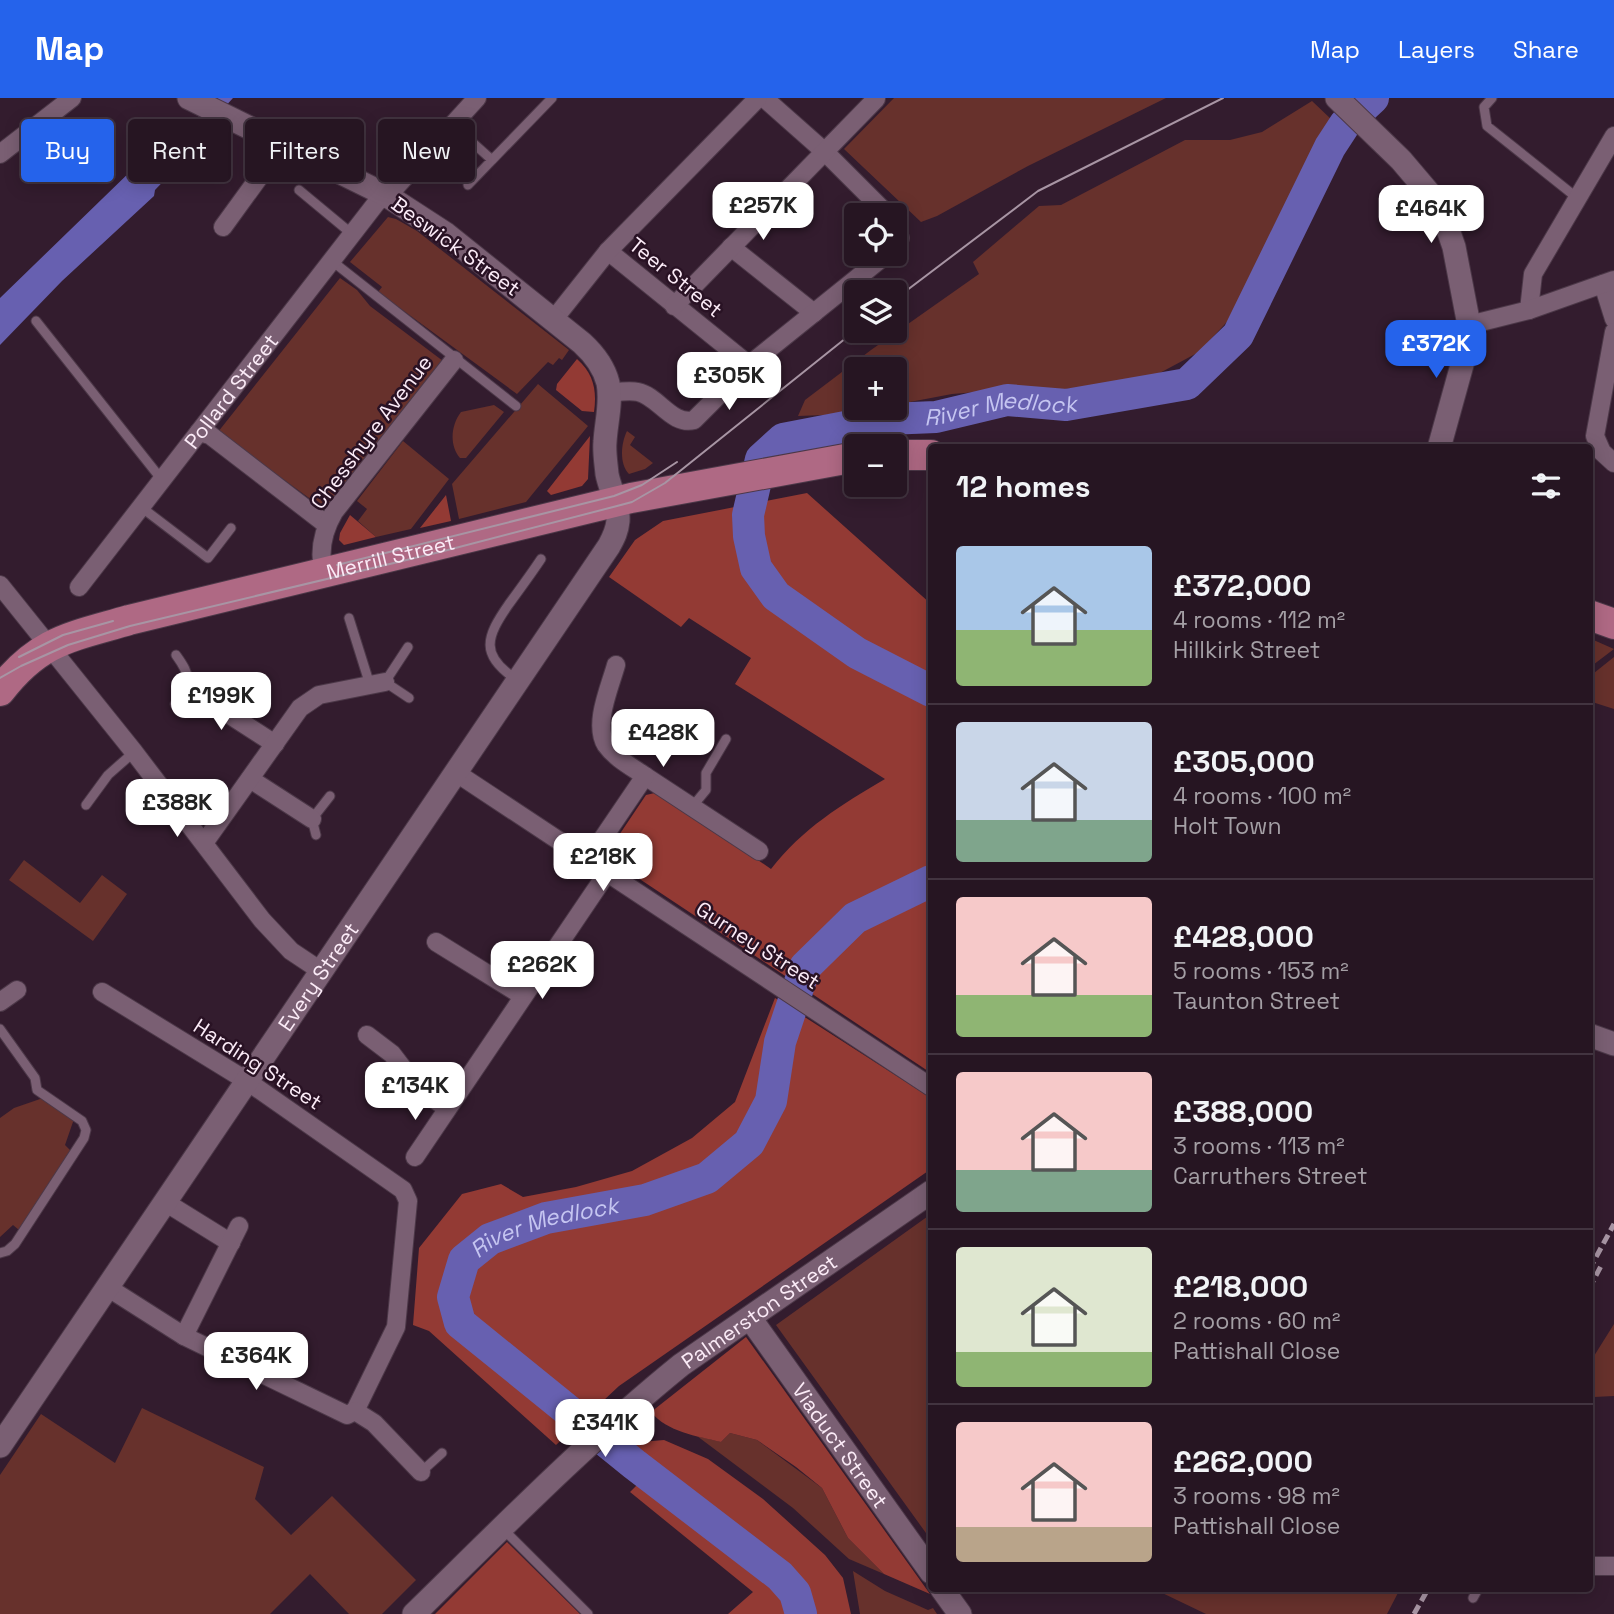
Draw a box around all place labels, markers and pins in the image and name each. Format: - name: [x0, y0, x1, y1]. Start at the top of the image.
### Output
- pin: £257K: [714, 183, 812, 242]
- pin: £464K: [1382, 186, 1480, 245]
- pin: £372K: [1387, 320, 1485, 380]
- pin: £305K: [680, 352, 778, 412]
- pin: £199K: [172, 672, 270, 732]
- pin: £428K: [614, 710, 712, 769]
- pin: £388K: [128, 780, 226, 839]
- pin: £218K: [554, 834, 652, 893]
- pin: £262K: [493, 942, 591, 1001]
- pin: £134K: [366, 1062, 464, 1122]
- pin: £364K: [207, 1332, 305, 1392]
- pin: £341K: [556, 1400, 654, 1459]

